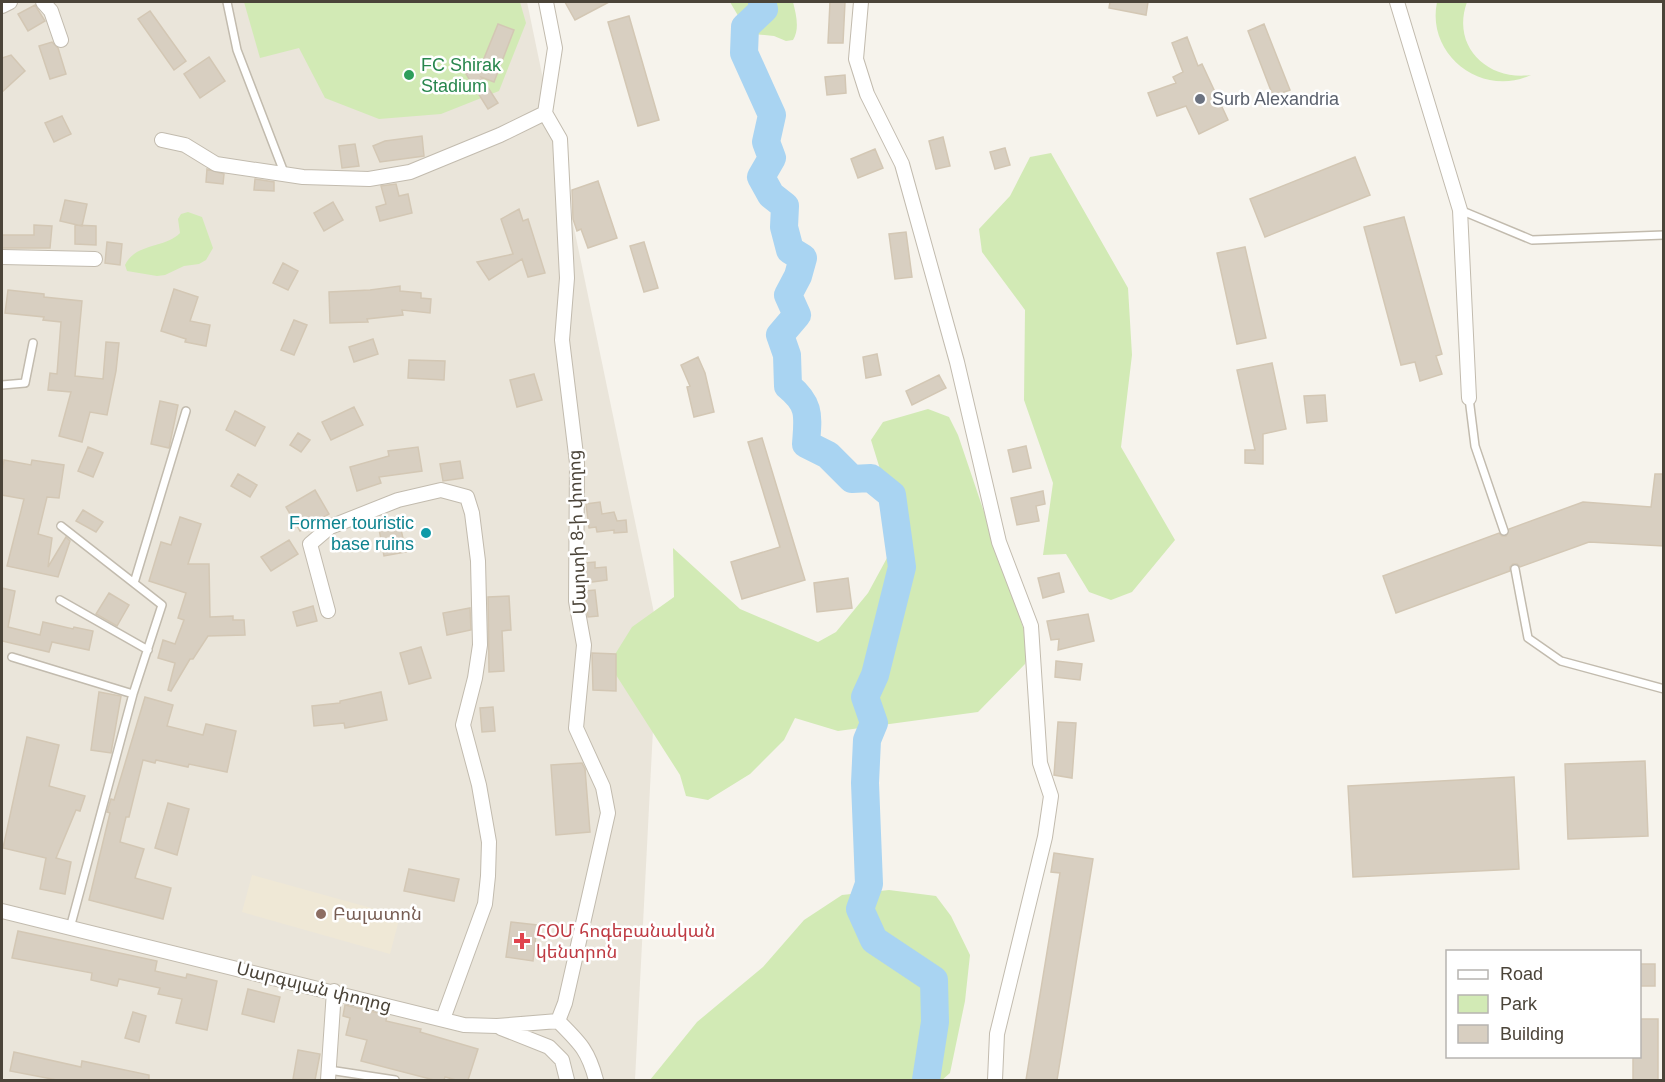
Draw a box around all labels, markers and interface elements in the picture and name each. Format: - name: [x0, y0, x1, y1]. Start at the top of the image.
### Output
- place label: FC Shirak Stadium: [421, 55, 502, 96]
- marker: FC Shirak Stadium: [402, 68, 416, 82]
- place label: Surb Alexandria: [1212, 89, 1340, 109]
- marker: Surb Alexandria: [1193, 92, 1207, 106]
- street label: Մարտի 8-ի փողոց: [564, 449, 590, 615]
- place label: Former touristic base ruins: [289, 513, 414, 554]
- marker: Former touristic base ruins: [419, 526, 433, 540]
- place label: Բալատոն: [333, 904, 422, 924]
- marker: Բալատոն: [314, 907, 328, 921]
- place label: ՀՕՄ հոգեբանական կենտրոն: [536, 921, 715, 962]
- marker: ՀՕՄ հոգեբանական կենտրոն: [513, 932, 531, 950]
- legend: [1446, 950, 1641, 1058]
- street label: Սարգսյան փողոց: [234, 958, 394, 1016]
- text: Road: [1500, 964, 1543, 984]
- text: Park: [1500, 994, 1538, 1014]
- text: Building: [1500, 1024, 1564, 1044]

